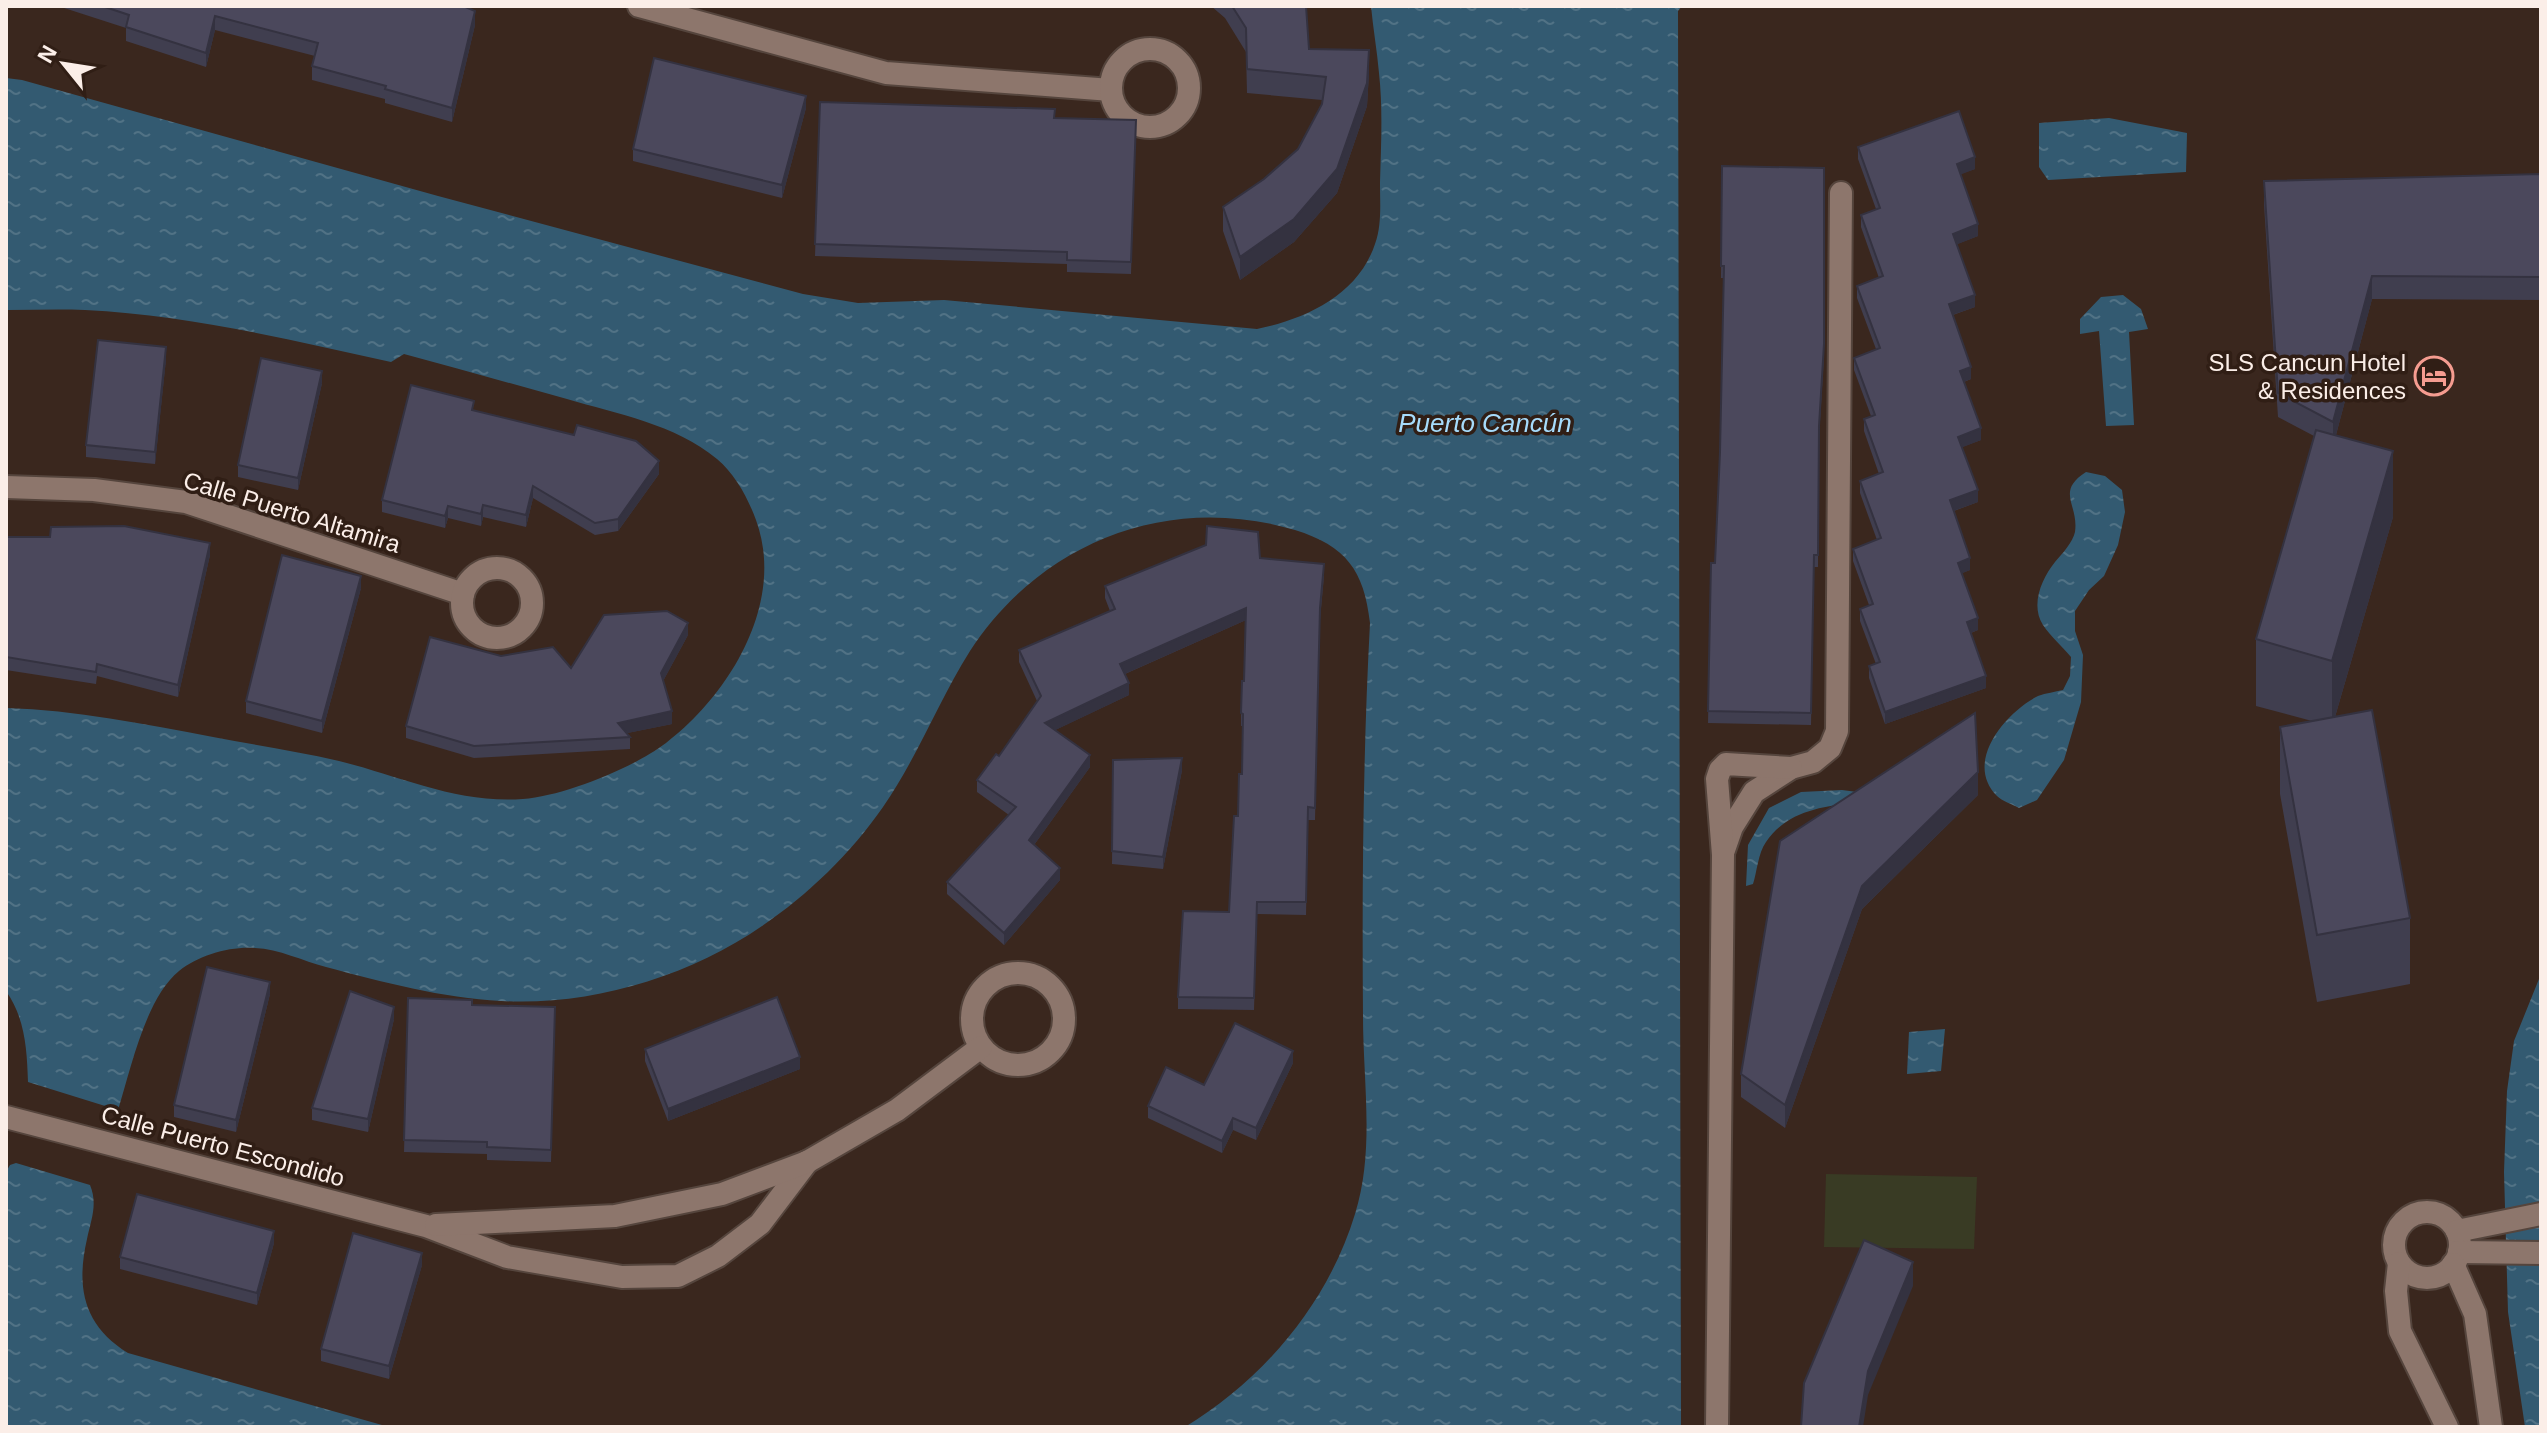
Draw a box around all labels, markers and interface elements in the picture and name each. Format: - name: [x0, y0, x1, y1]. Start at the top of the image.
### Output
- north arrow: [24, 24, 104, 104]
- text: N: [32, 41, 62, 67]
- place label: SLS Cancun Hotel & Residences: [2209, 349, 2406, 404]
- hotel icon: SLS Cancun Hotel & Residences: [2413, 355, 2455, 397]
- water label: Puerto Cancún: [1398, 408, 1572, 438]
- street label: Calle Puerto Altamira: [180, 466, 404, 558]
- street label: Calle Puerto Escondido: [98, 1101, 348, 1191]

